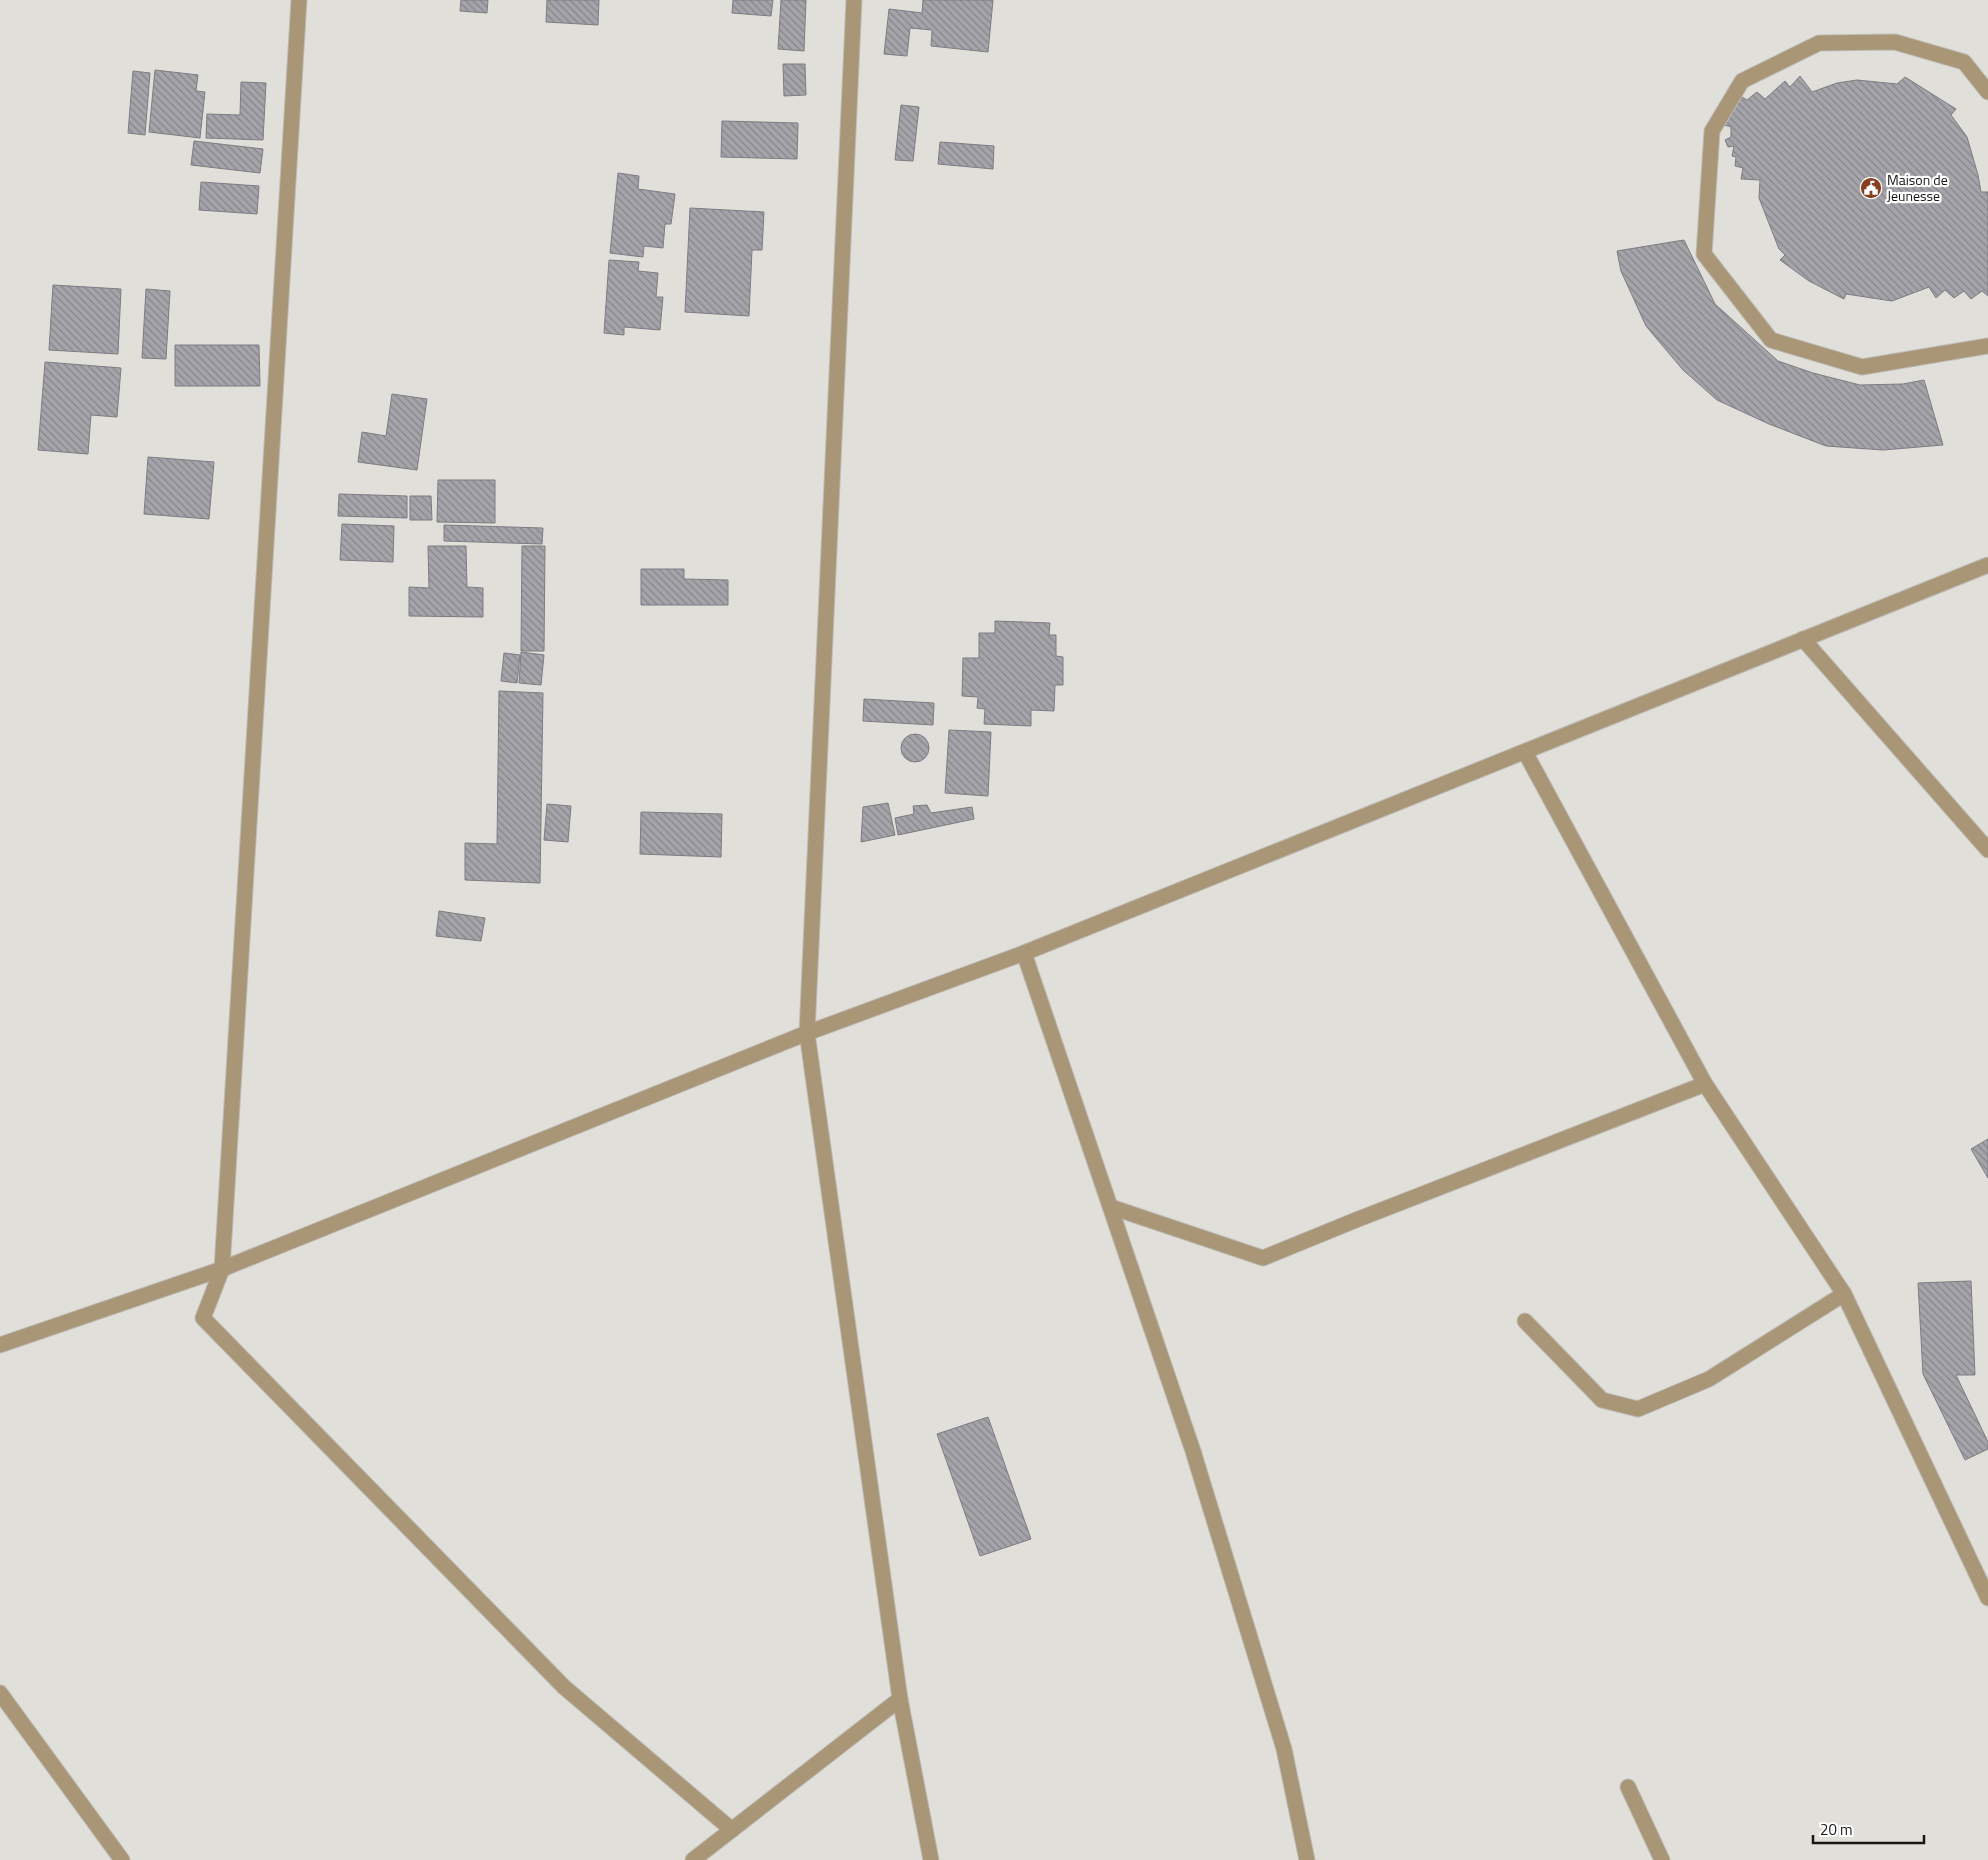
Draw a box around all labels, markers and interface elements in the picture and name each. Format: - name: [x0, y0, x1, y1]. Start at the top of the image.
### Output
- place label: Maison de Jeunesse: [1887, 169, 1948, 206]
- public building icon: Maison de Jeunesse: [1859, 176, 1883, 200]
- scale bar: [1813, 1812, 1924, 1844]
- text: 20 m: [1820, 1818, 1853, 1841]

